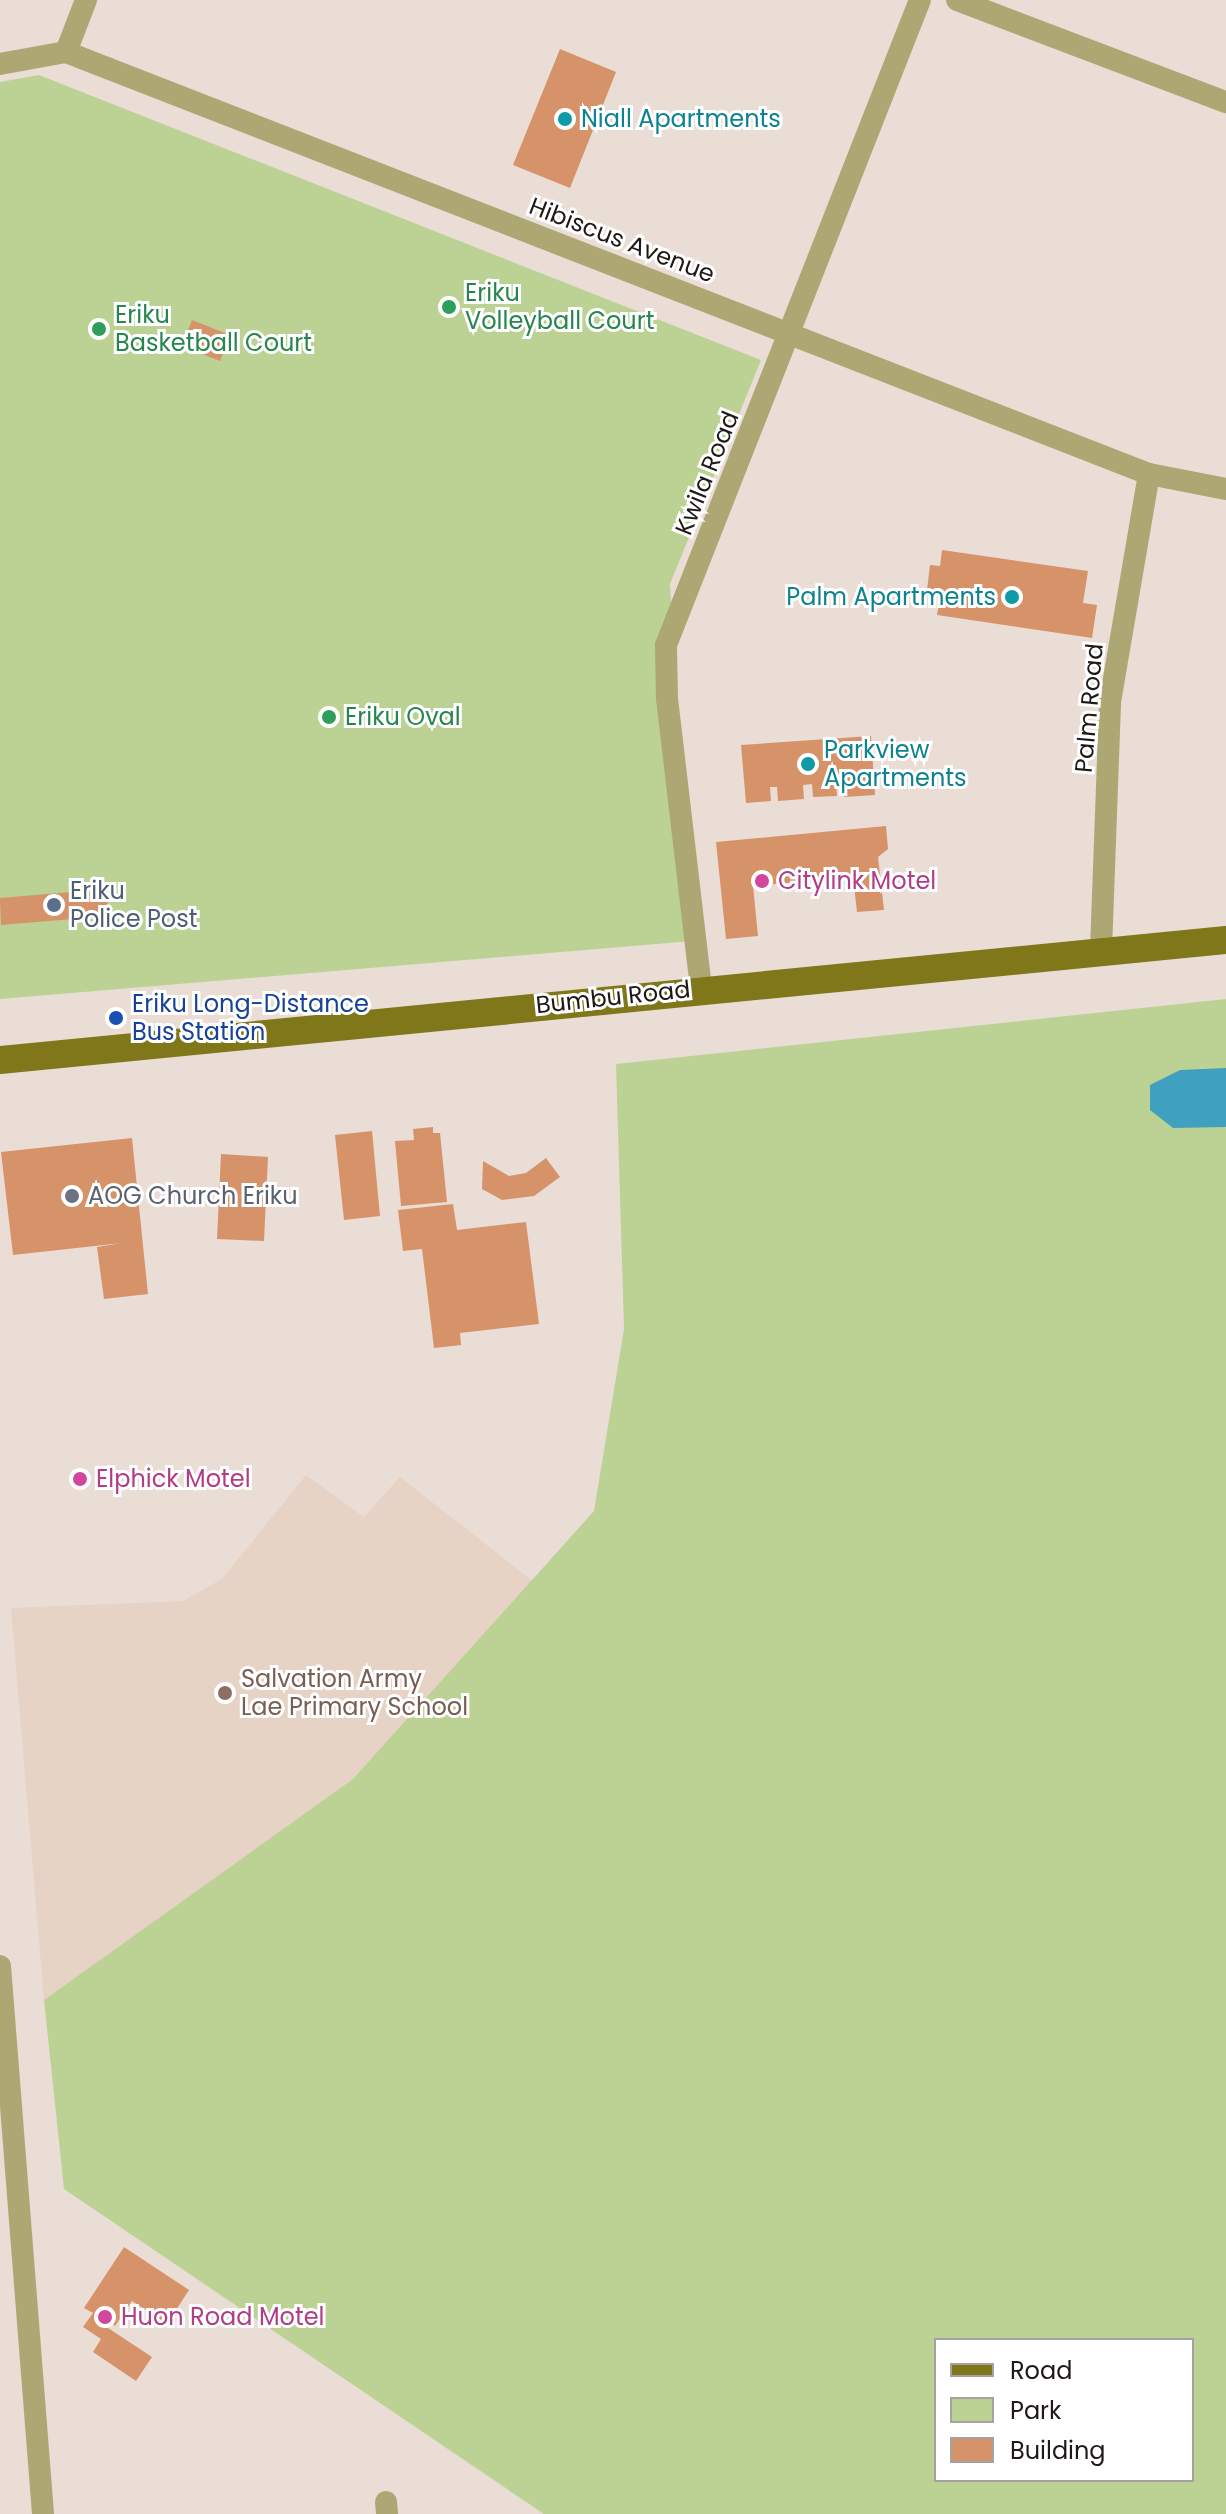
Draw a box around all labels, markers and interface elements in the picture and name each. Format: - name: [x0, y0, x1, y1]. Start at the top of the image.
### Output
- place label: Niall Apartments: [581, 105, 781, 133]
- marker: Niall Apartments: [556, 110, 574, 128]
- street label: Hibiscus Avenue: [525, 191, 719, 289]
- place label: Eriku Volleyball Court: [465, 279, 654, 335]
- marker: Eriku Volleyball Court: [440, 298, 458, 316]
- place label: Eriku Basketball Court: [115, 301, 312, 357]
- marker: Eriku Basketball Court: [90, 320, 108, 338]
- street label: Kwila Road: [669, 407, 745, 539]
- place label: Palm Apartments: [786, 583, 996, 611]
- marker: Palm Apartments: [1003, 588, 1021, 606]
- street label: Palm Road: [1069, 642, 1109, 774]
- place label: Eriku Oval: [345, 703, 461, 731]
- marker: Eriku Oval: [320, 708, 338, 726]
- place label: Parkview Apartments: [824, 736, 967, 792]
- marker: Parkview Apartments: [799, 755, 817, 773]
- place label: Citylink Motel: [778, 867, 936, 895]
- marker: Citylink Motel: [753, 872, 771, 890]
- place label: Eriku Police Post: [70, 877, 197, 933]
- marker: Eriku Police Post: [45, 896, 63, 914]
- street label: Bumbu Road: [534, 975, 692, 1019]
- place label: Eriku Long-Distance Bus Station: [132, 990, 369, 1046]
- marker: Eriku Long-Distance Bus Station: [107, 1009, 125, 1027]
- place label: AOG Church Eriku: [88, 1182, 298, 1210]
- marker: AOG Church Eriku: [63, 1187, 81, 1205]
- place label: Elphick Motel: [96, 1465, 251, 1493]
- marker: Elphick Motel: [71, 1470, 89, 1488]
- place label: Salvation Army Lae Primary School: [241, 1665, 468, 1721]
- marker: Salvation Army Lae Primary School: [216, 1684, 234, 1702]
- place label: Huon Road Motel: [121, 2303, 324, 2331]
- marker: Huon Road Motel: [96, 2308, 114, 2326]
- legend: [934, 2338, 1194, 2482]
- text: Road: [1010, 2354, 1072, 2387]
- text: Park: [1010, 2394, 1061, 2427]
- text: Building: [1010, 2434, 1106, 2467]

